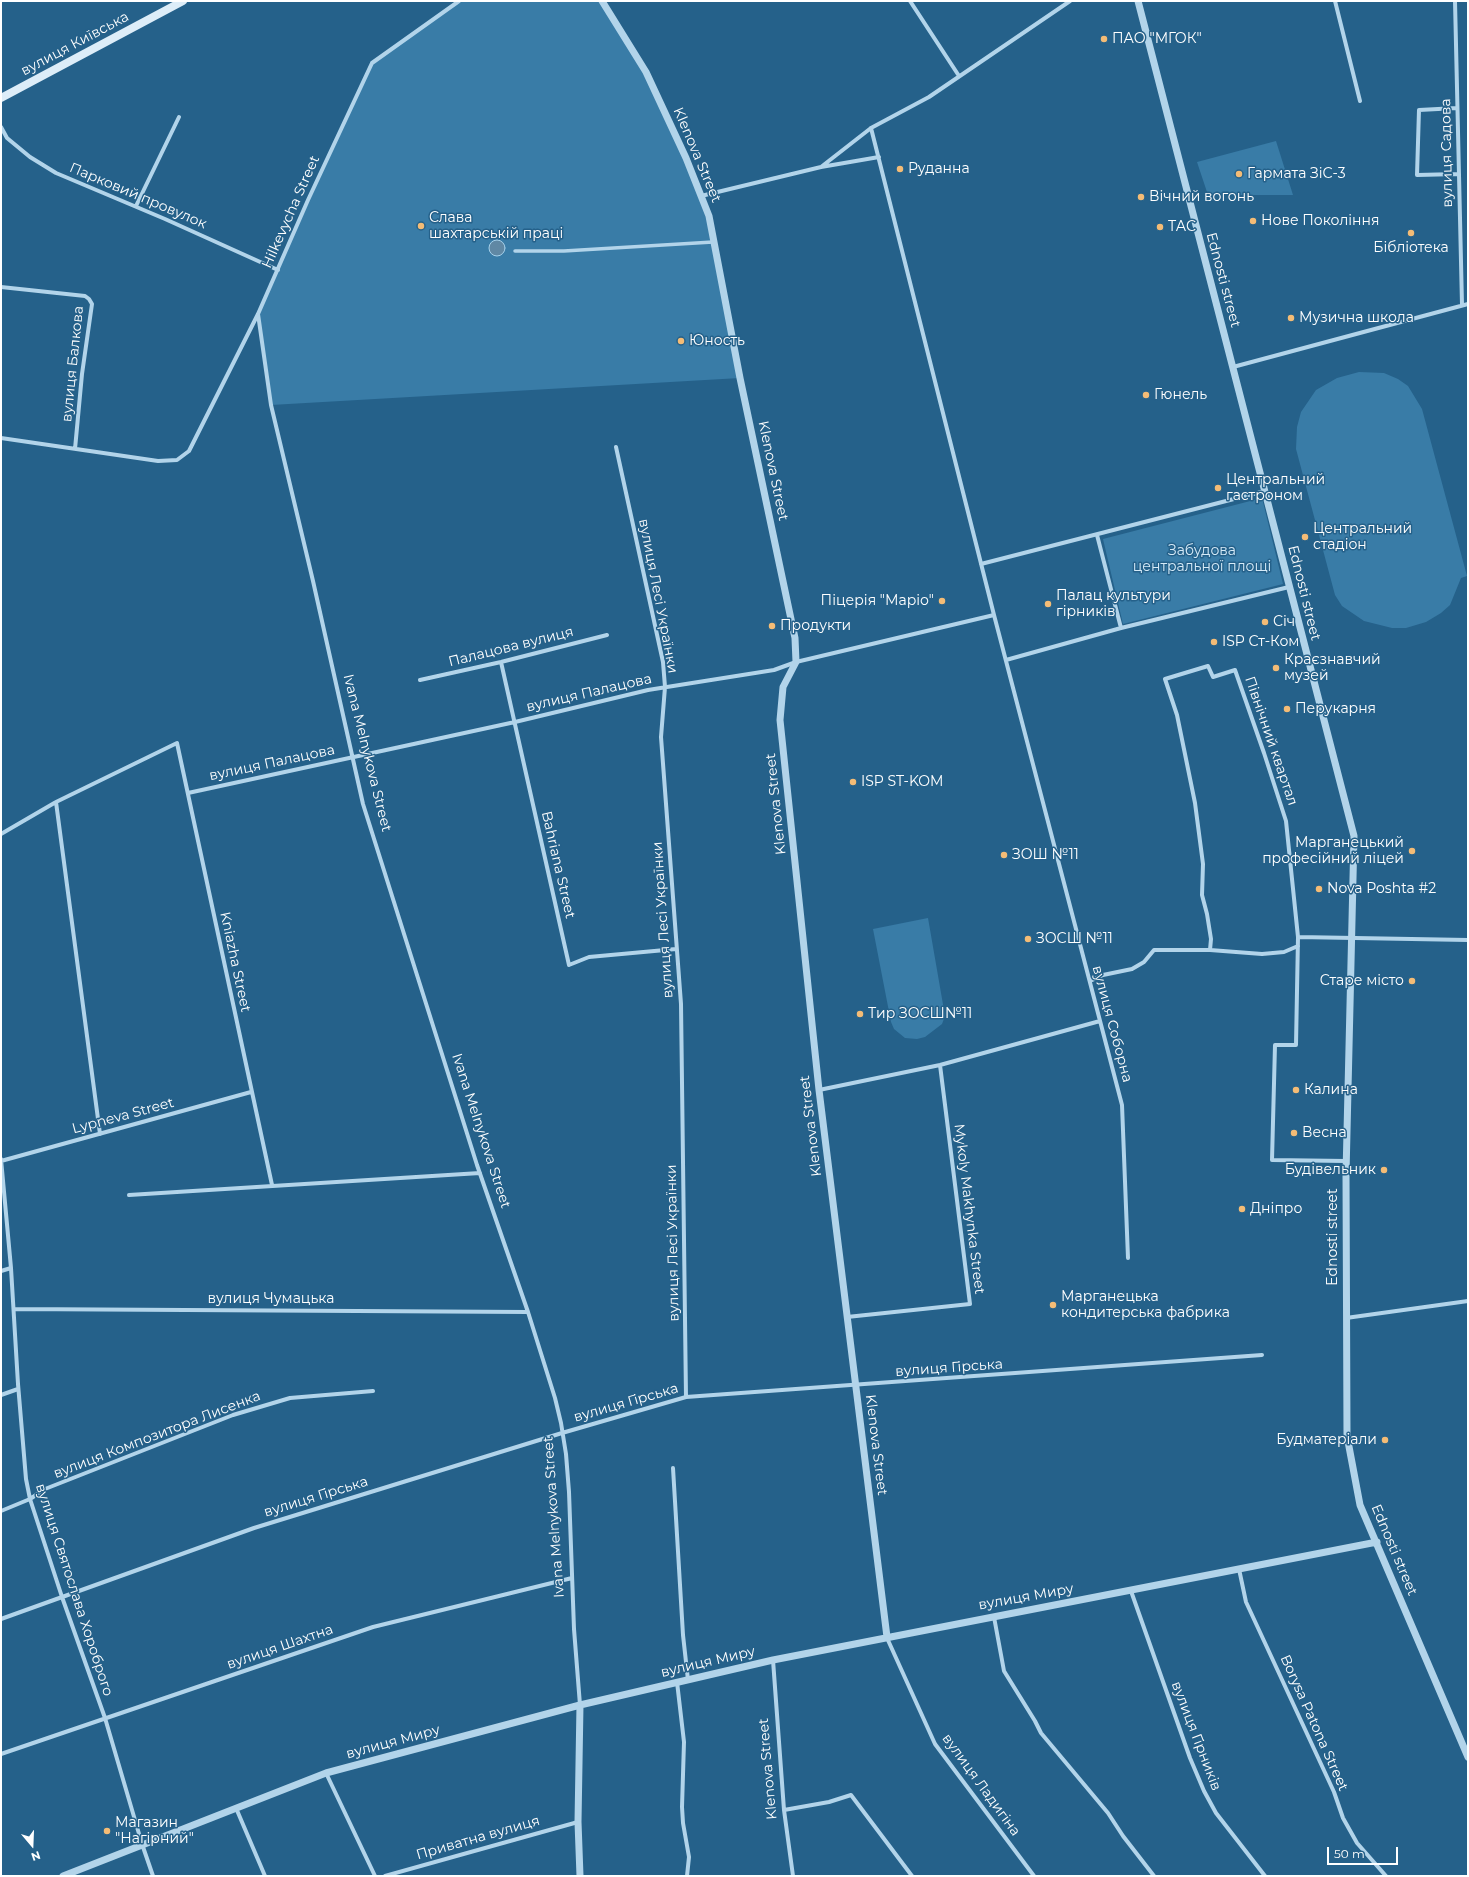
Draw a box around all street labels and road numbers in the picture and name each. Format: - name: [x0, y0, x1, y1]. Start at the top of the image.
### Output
- street label: вулиця Київська: [18, 8, 132, 80]
- street label: вулиця Садова: [1438, 98, 1456, 208]
- street label: Klenova Street: [669, 105, 725, 205]
- street label: Hilkevycha Street: [259, 153, 323, 271]
- street label: Парковий провулок: [67, 159, 209, 233]
- street label: Ednosti street: [1202, 231, 1244, 329]
- street label: вулиця Балкова: [59, 305, 87, 423]
- street label: Klenova Street: [754, 419, 792, 523]
- street label: вулиця Лесі Українки: [635, 517, 681, 675]
- street label: Ednosti street: [1284, 544, 1324, 642]
- street label: Палацова вулиця: [447, 623, 575, 671]
- street label: вулиця Палацова: [525, 670, 653, 716]
- street label: Ivana Melnykova Street: [339, 672, 395, 834]
- street label: Північний квартал: [1241, 674, 1301, 808]
- street label: вулиця Палацова: [208, 741, 336, 785]
- street label: Klenova Street: [762, 753, 790, 855]
- street label: Bahriana Street: [537, 810, 579, 920]
- street label: вулиця Лесі Українки: [649, 841, 677, 999]
- street label: Kniazha Street: [216, 910, 254, 1014]
- street label: вулиця Соборна: [1088, 964, 1136, 1084]
- street label: Ivana Melnykova Street: [448, 1051, 514, 1211]
- street label: Klenova Street: [796, 1074, 826, 1178]
- street label: Lypneva Street: [70, 1094, 176, 1138]
- street label: Mykoly Makhynka Street: [950, 1123, 988, 1295]
- street label: вулиця Лесі Українки: [663, 1164, 683, 1322]
- street label: Ednosti street: [1325, 1188, 1341, 1286]
- street label: вулиця Чумацька: [208, 1291, 334, 1307]
- street label: вулиця Гірська: [895, 1356, 1003, 1380]
- street label: вулиця Гірська: [572, 1380, 680, 1426]
- street label: вулиця Композитора Лисенка: [51, 1388, 263, 1482]
- street label: Klenova Street: [861, 1393, 891, 1497]
- street label: Ivana Melnykova Street: [540, 1436, 568, 1598]
- street label: вулиця Гірська: [262, 1473, 370, 1521]
- street label: вулиця Святослава Хороброго: [32, 1482, 116, 1698]
- street label: Ednosti street: [1367, 1502, 1421, 1598]
- street label: вулиця Миру: [977, 1580, 1075, 1614]
- street label: вулиця Шахтна: [225, 1621, 335, 1673]
- street label: вулиця Миру: [659, 1643, 757, 1681]
- street label: Borysa Patona Street: [1276, 1652, 1352, 1794]
- street label: вулиця Гірників: [1167, 1679, 1225, 1793]
- street label: Klenova Street: [755, 1718, 781, 1820]
- street label: вулиця Миру: [344, 1721, 442, 1763]
- street label: вулиця Ладигіна: [938, 1731, 1024, 1839]
- street label: Приватна вулиця: [414, 1812, 542, 1864]

